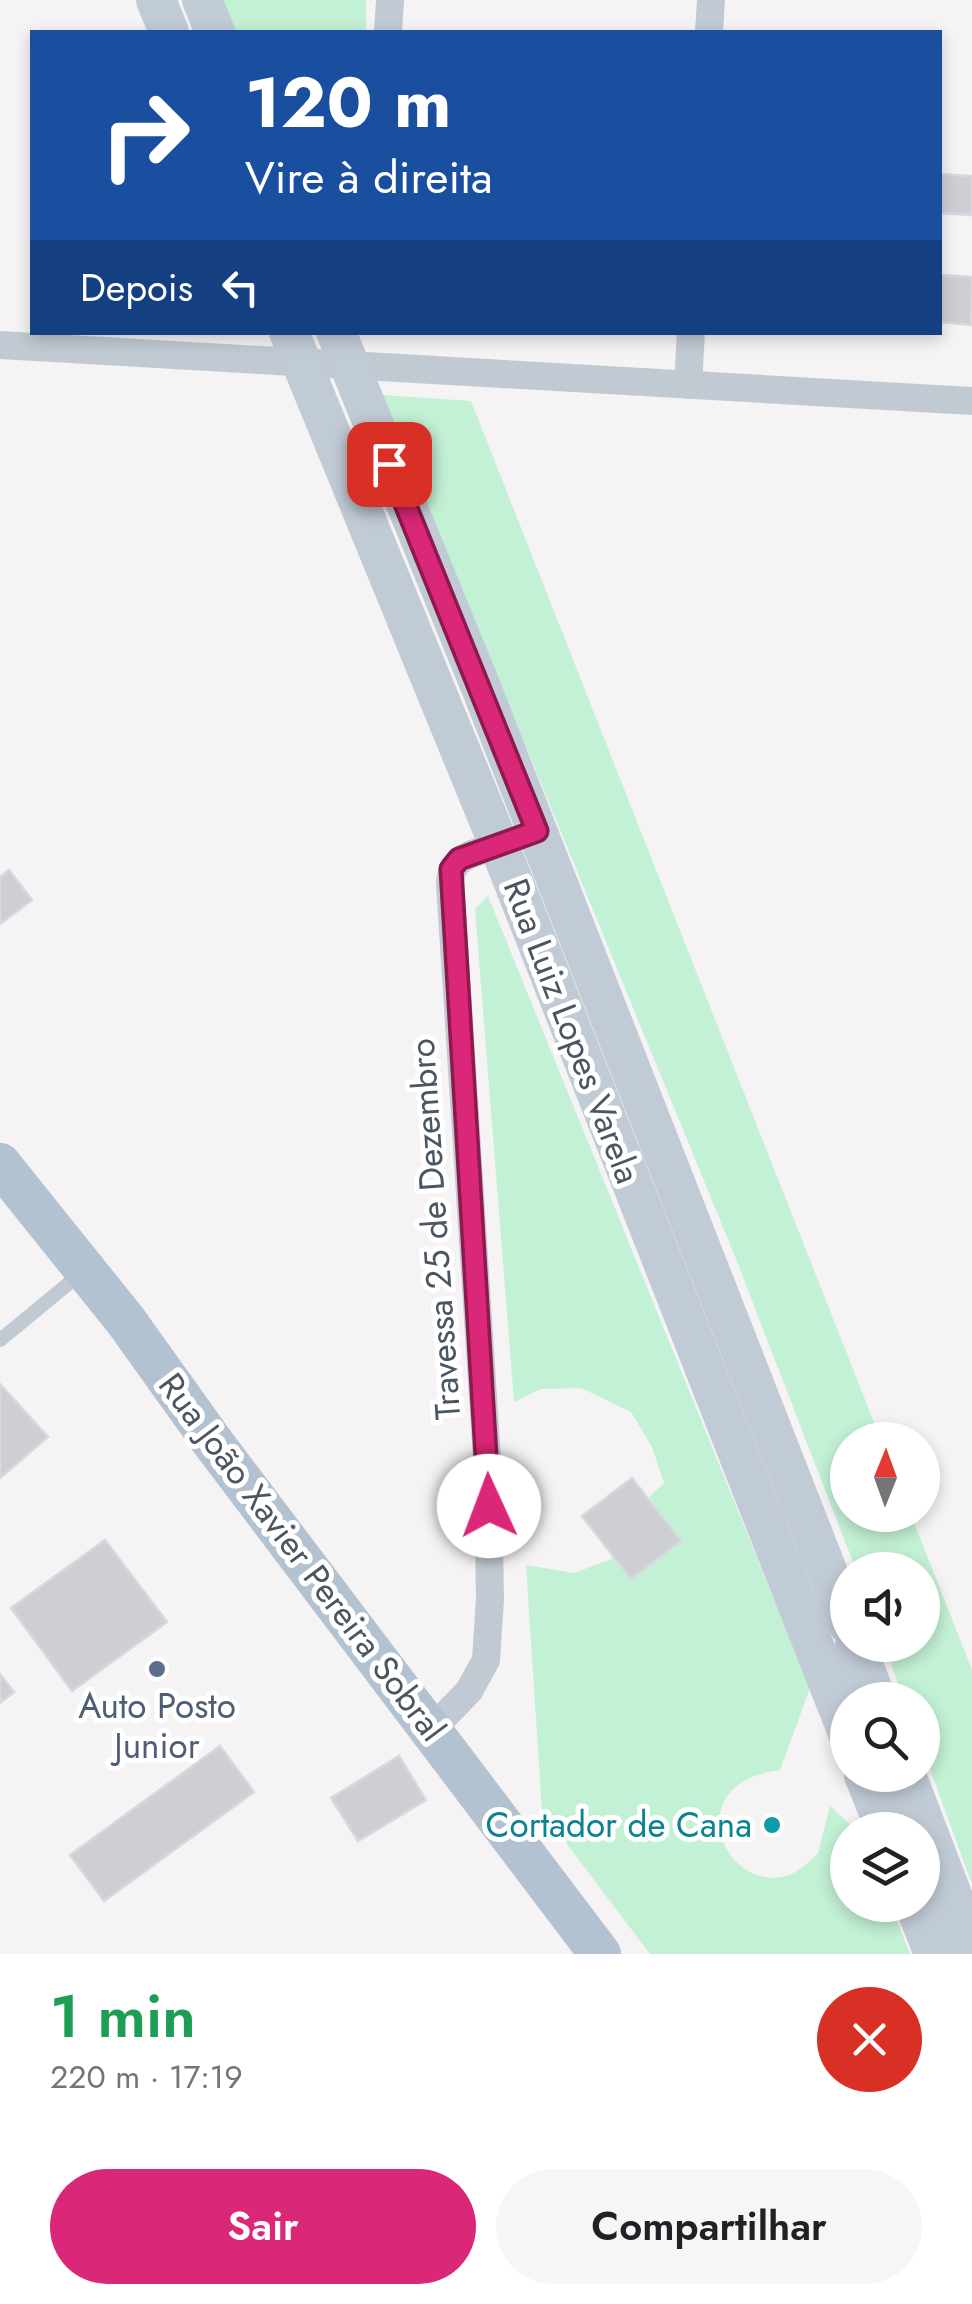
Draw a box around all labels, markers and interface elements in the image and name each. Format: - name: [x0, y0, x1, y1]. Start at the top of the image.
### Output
- text: 120 m: [245, 52, 451, 153]
- icon: right: [80, 70, 210, 200]
- text: Vire à direita: [245, 145, 493, 210]
- text: Depois: [80, 260, 193, 315]
- icon: left: [213, 260, 268, 315]
- pin: [347, 422, 432, 507]
- icon: arrive: [362, 437, 417, 492]
- street label: Rua Luiz Lopes Varela: [491, 871, 653, 1191]
- street label: Travessa 25 de Dezembro: [397, 1037, 473, 1421]
- street label: Rua João Xavier Pereira Sobral: [147, 1362, 457, 1752]
- north arrow: [830, 1422, 940, 1532]
- map controls: [830, 1422, 940, 1922]
- position arrow: [437, 1454, 541, 1558]
- button: sound: [830, 1552, 940, 1662]
- marker: Auto Posto Junior: [146, 1658, 168, 1680]
- place label: Auto Posto Junior: [78, 1681, 236, 1771]
- button: search: [830, 1682, 940, 1792]
- place label: Cortador de Cana: [486, 1800, 752, 1850]
- button: layers: [830, 1812, 940, 1922]
- marker: Cortador de Cana: [761, 1814, 783, 1836]
- text: 1 min: [50, 1973, 196, 2060]
- button: close: [817, 1987, 922, 2092]
- text: 220 m · 17:19: [50, 2054, 243, 2100]
- button: Sair: [50, 2169, 476, 2284]
- button: Compartilhar: [496, 2169, 922, 2284]

